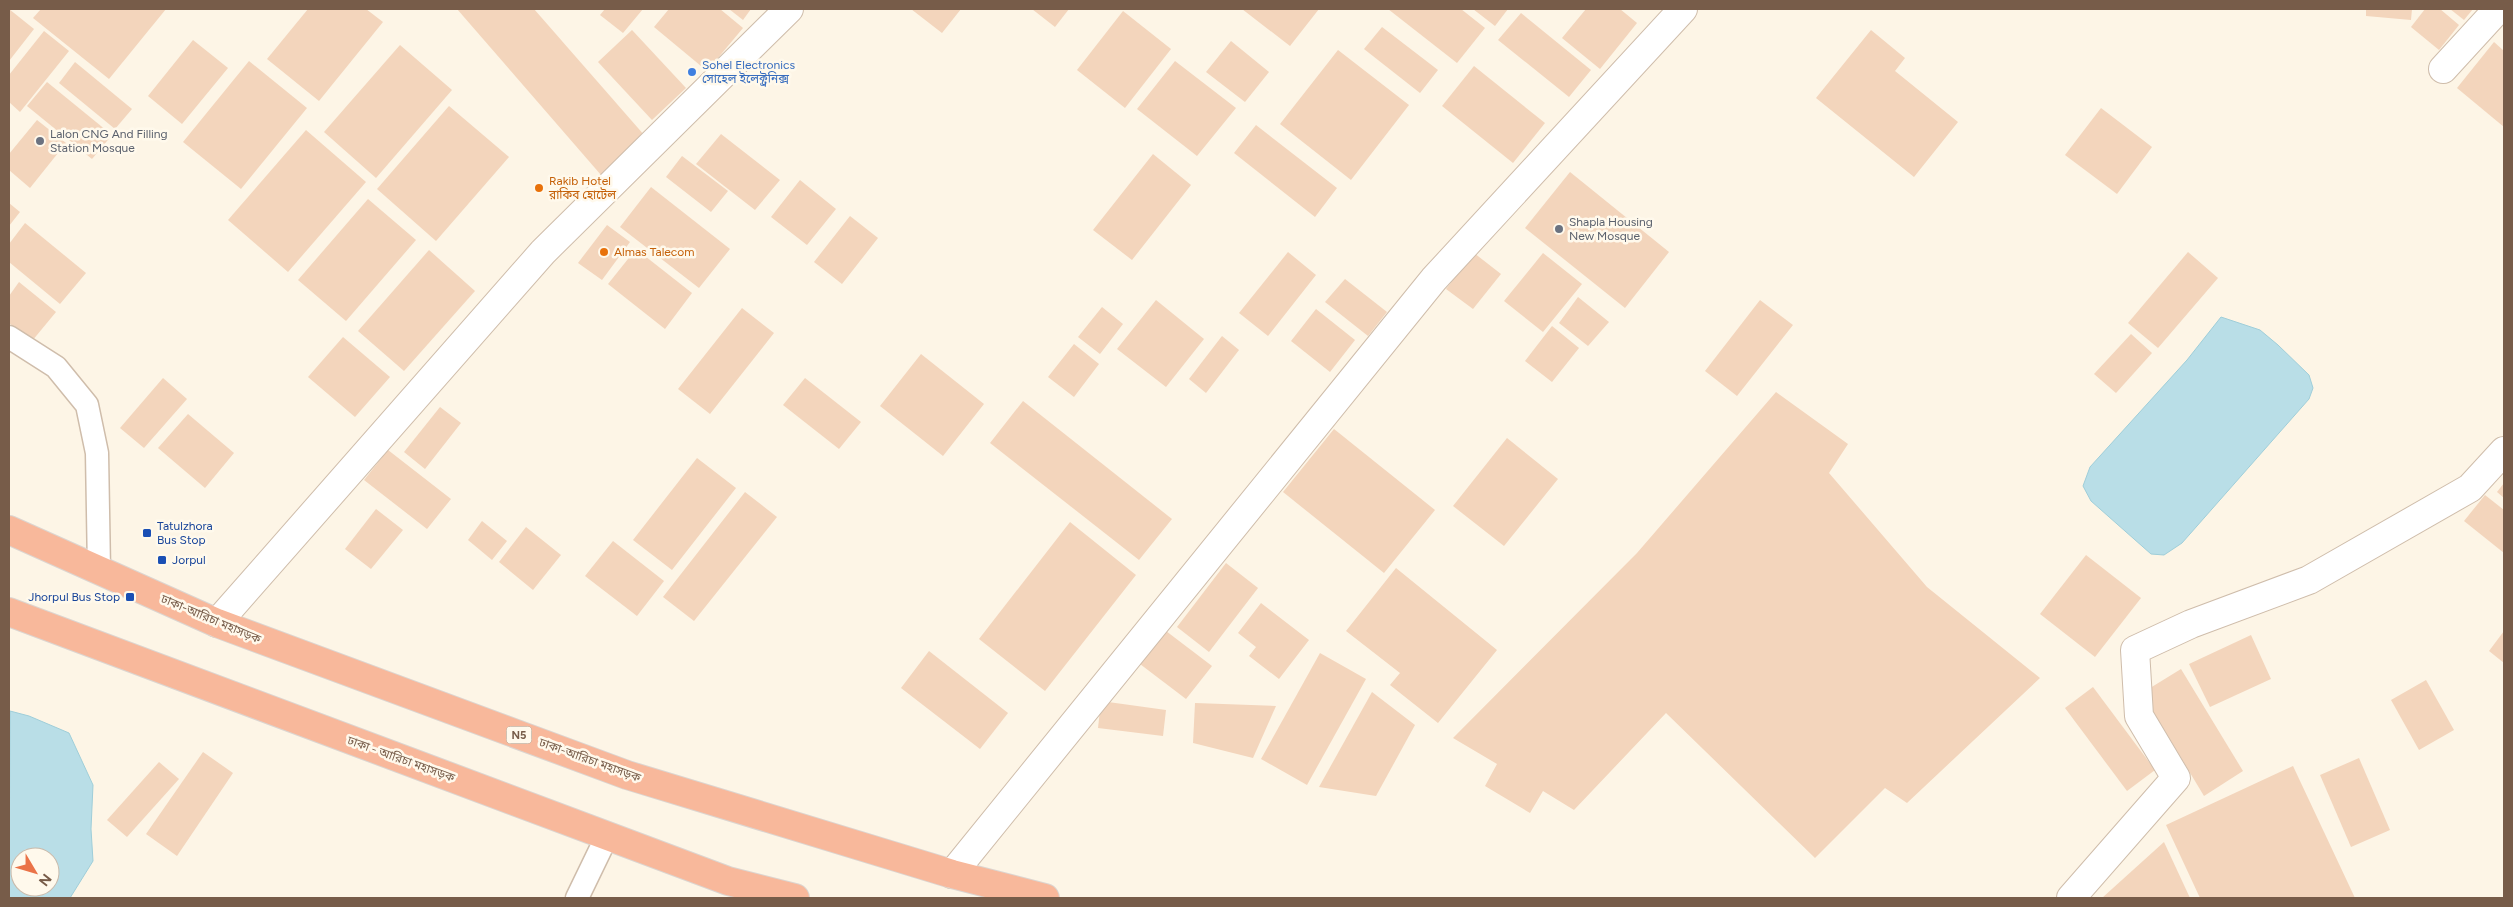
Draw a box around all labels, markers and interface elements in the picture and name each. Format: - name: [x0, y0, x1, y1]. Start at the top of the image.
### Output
- place label: Sohel Electronics সোহেল ইলেক্ট্রনিক্স: [702, 58, 795, 87]
- marker: Sohel Electronics সোহেল ইলেক্ট্রনিক্স: [686, 66, 698, 78]
- place label: Lalon CNG And Filling Station Mosque: [50, 127, 168, 155]
- marker: Lalon CNG And Filling Station Mosque: [34, 135, 46, 147]
- place label: Rakib Hotel রাকিব হোটেল: [548, 174, 616, 202]
- marker: Rakib Hotel রাকিব হোটেল: [533, 182, 545, 194]
- place label: Shapla Housing New Mosque: [1569, 215, 1653, 243]
- marker: Shapla Housing New Mosque: [1553, 223, 1565, 235]
- place label: Almas Talecom: [614, 245, 695, 259]
- marker: Almas Talecom: [598, 246, 610, 258]
- place label: Tatulzhora Bus Stop: [157, 519, 213, 547]
- marker: Tatulzhora Bus Stop: [141, 527, 153, 539]
- place label: Jorpul: [172, 553, 206, 567]
- marker: Jorpul: [156, 554, 168, 566]
- place label: Jhorpul Bus Stop: [28, 590, 120, 604]
- street label: ঢাকা-আরিচা মহাসড়ক: [158, 590, 264, 646]
- marker: Jhorpul Bus Stop: [124, 591, 136, 603]
- road number: N5: [506, 726, 532, 744]
- street label: ঢাকা - আরিচা মহাসড়ক: [345, 732, 457, 785]
- street label: ঢাকা-আরিচা মহাসড়ক: [536, 734, 643, 785]
- north arrow: [10, 847, 60, 897]
- text: N: [35, 870, 55, 889]

